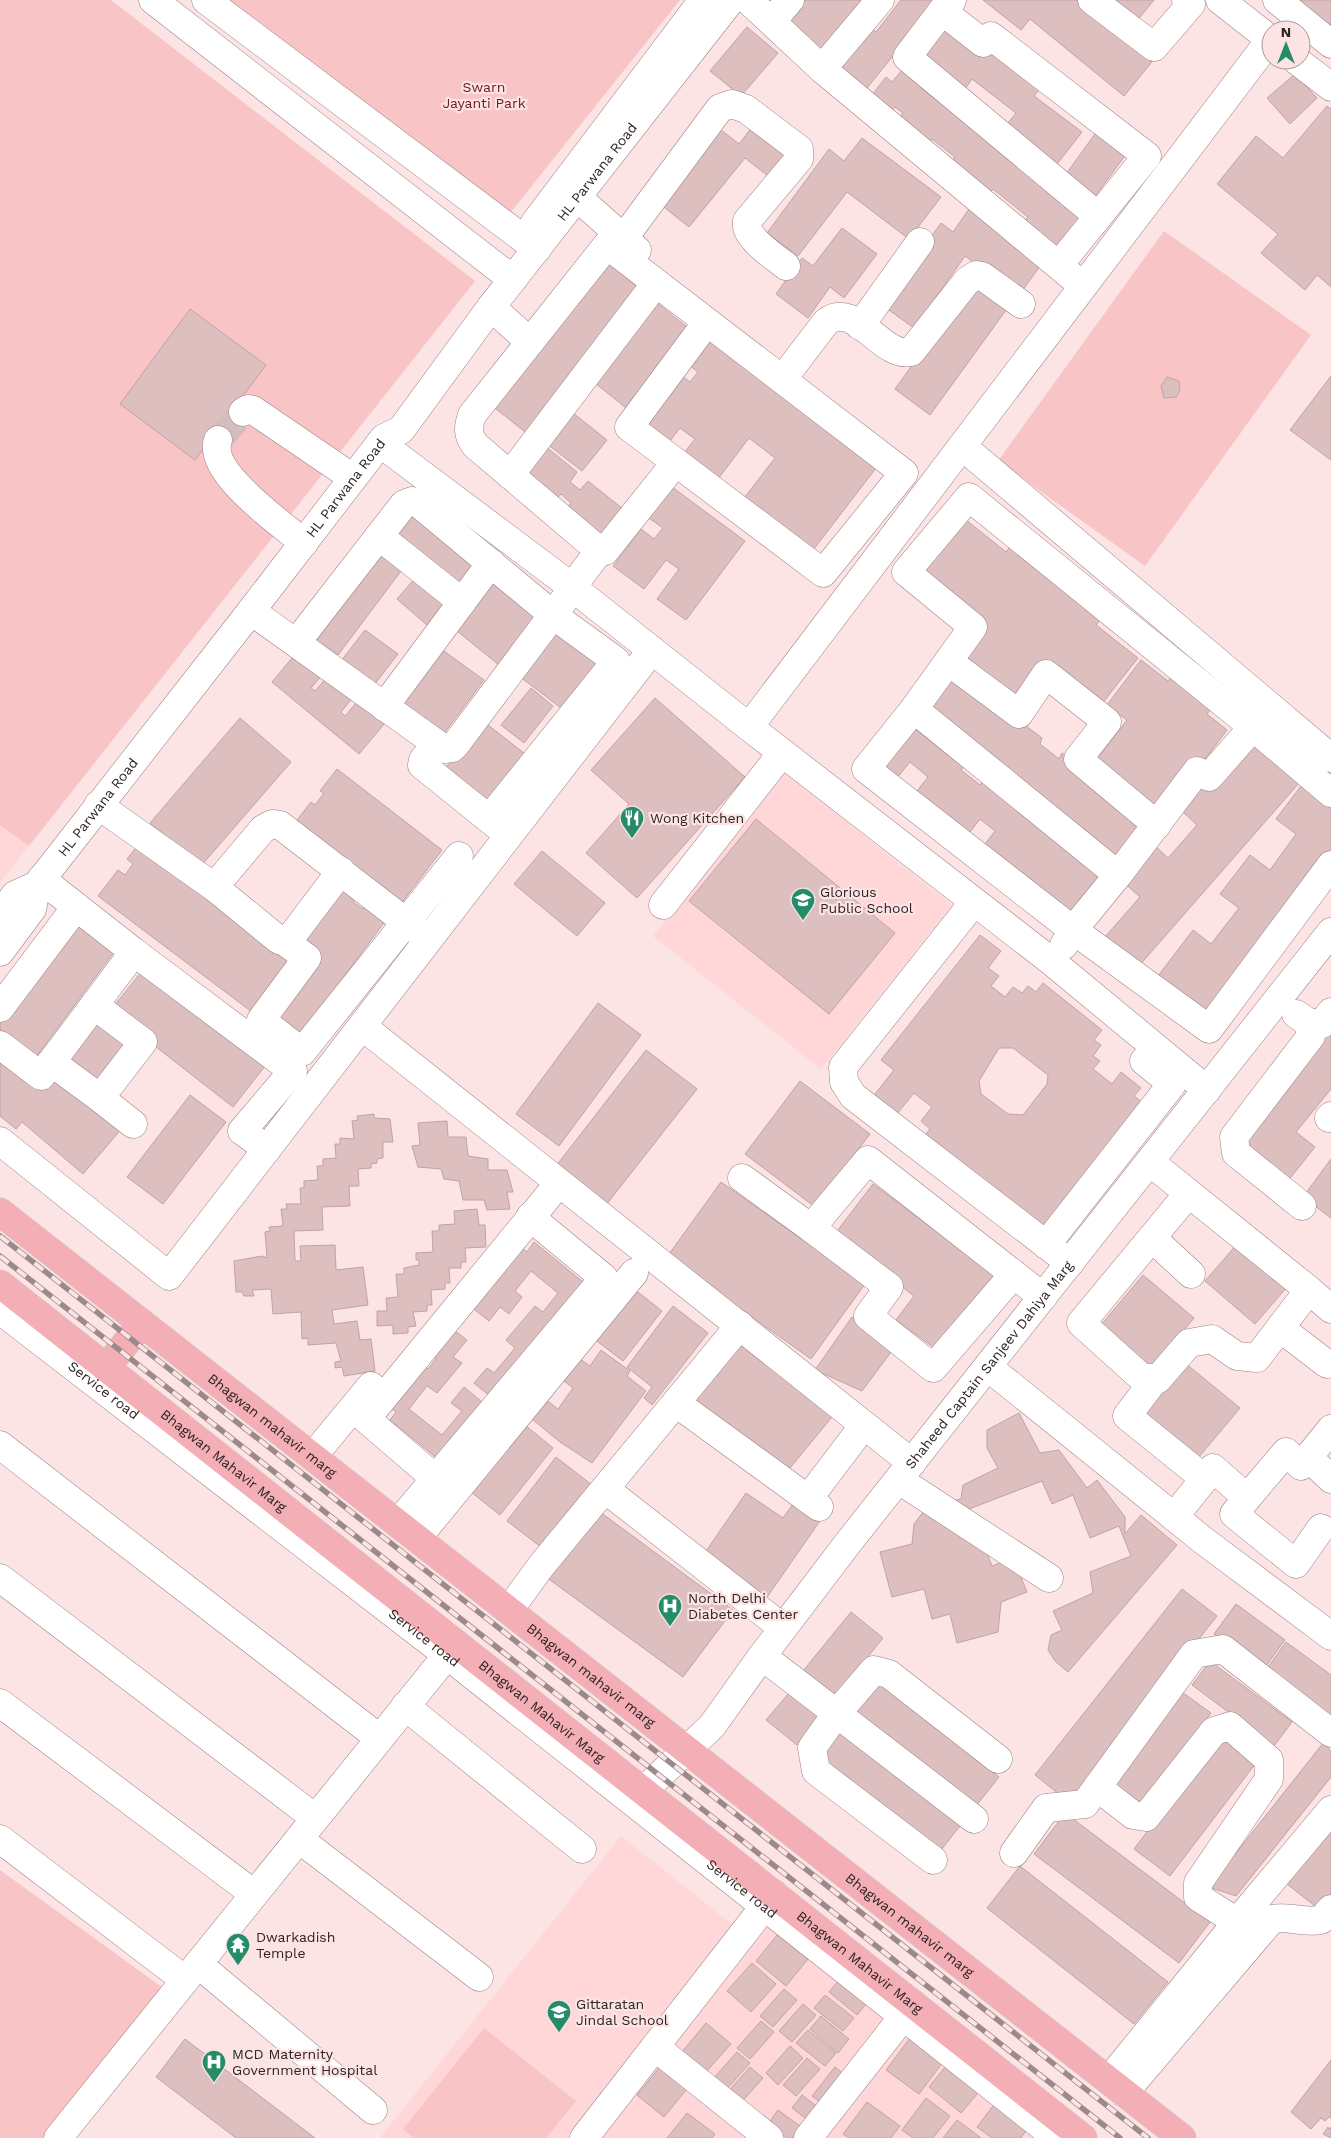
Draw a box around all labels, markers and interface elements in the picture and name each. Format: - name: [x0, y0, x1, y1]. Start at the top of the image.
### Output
- north arrow: [1261, 20, 1311, 70]
- text: N: [1281, 24, 1291, 40]
- park label: Swarn Jayanti Park: [442, 79, 526, 111]
- street label: HL Parwana Road: [554, 119, 640, 224]
- street label: HL Parwana Road: [303, 436, 388, 540]
- street label: HL Parwana Road: [55, 755, 141, 859]
- restaurant icon: Wong Kitchen: [619, 805, 645, 839]
- place label: Wong Kitchen: [650, 810, 744, 826]
- place label: Glorious Public School: [820, 884, 914, 916]
- school or university icon: Glorious Public School: [790, 887, 816, 921]
- street label: Shaheed Captain Sanjeev Dahiya Marg: [902, 1257, 1076, 1472]
- street label: Service road: [65, 1358, 142, 1422]
- street label: Bhagwan mahavir marg: [205, 1370, 340, 1481]
- street label: Bhagwan Mahavir Marg: [158, 1406, 290, 1515]
- place label: North Delhi Diabetes Center: [688, 1590, 799, 1622]
- hospital icon: North Delhi Diabetes Center: [657, 1593, 683, 1627]
- street label: Service road: [386, 1605, 463, 1670]
- street label: Bhagwan mahavir marg: [524, 1620, 659, 1731]
- street label: Bhagwan Mahavir Marg: [476, 1657, 608, 1766]
- street label: Service road: [704, 1856, 780, 1921]
- street label: Bhagwan mahavir marg: [842, 1870, 978, 1981]
- street label: Bhagwan Mahavir Marg: [794, 1907, 926, 2017]
- place label: Dwarkadish Temple: [256, 1929, 335, 1961]
- temple icon: Dwarkadish Temple: [225, 1932, 251, 1966]
- place label: Gittaratan Jindal School: [576, 1996, 669, 2028]
- school or university icon: Gittaratan Jindal School: [546, 1999, 572, 2033]
- place label: MCD Maternity Government Hospital: [232, 2046, 378, 2078]
- hospital icon: MCD Maternity Government Hospital: [201, 2049, 227, 2083]

